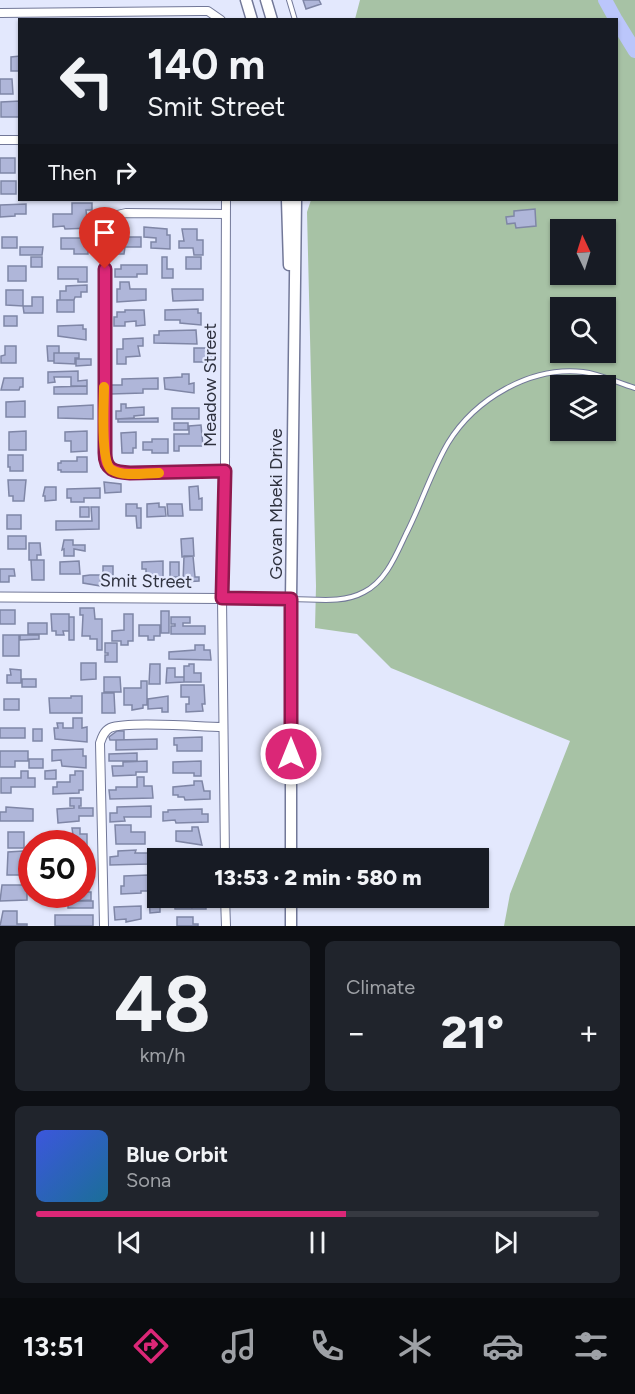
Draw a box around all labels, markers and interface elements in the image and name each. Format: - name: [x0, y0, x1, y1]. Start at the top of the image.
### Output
- text: 140 m: [147, 39, 265, 90]
- icon: left: [48, 42, 126, 120]
- text: Smit Street: [147, 90, 285, 123]
- icon: right: [109, 156, 142, 189]
- text: Then: [48, 159, 97, 186]
- pin: [79, 207, 130, 269]
- icon: arrive: [88, 216, 121, 249]
- north arrow: [550, 219, 616, 285]
- map controls: [550, 219, 616, 441]
- button: search: [550, 297, 616, 363]
- street label: Meadow Street: [199, 323, 221, 447]
- button: layers: [550, 375, 616, 441]
- street label: Govan Mbeki Drive: [265, 428, 287, 580]
- street label: Smit Street: [100, 569, 192, 593]
- position arrow: [259, 722, 323, 786]
- speed limit sign: 50: [18, 830, 96, 908]
- text: 13:53 · 2 min · 580 m: [214, 864, 422, 891]
- text: 48: [114, 957, 211, 1051]
- text: Climate: [346, 975, 415, 999]
- text: 21°: [441, 1005, 504, 1059]
- text: −: [346, 1013, 367, 1052]
- text: +: [578, 1013, 599, 1052]
- text: km/h: [140, 1043, 185, 1067]
- text: Blue Orbit: [126, 1141, 228, 1168]
- text: Sona: [126, 1168, 171, 1192]
- icon: previous: [113, 1226, 146, 1259]
- icon: pause: [301, 1226, 334, 1259]
- icon: next: [489, 1226, 522, 1259]
- icon: directions: [130, 1325, 172, 1367]
- icon: music: [218, 1325, 260, 1367]
- icon: phone: [306, 1325, 348, 1367]
- icon: climate: [394, 1325, 436, 1367]
- icon: car: [482, 1325, 524, 1367]
- icon: filters: [570, 1325, 612, 1367]
- text: 13:51: [23, 1330, 85, 1363]

